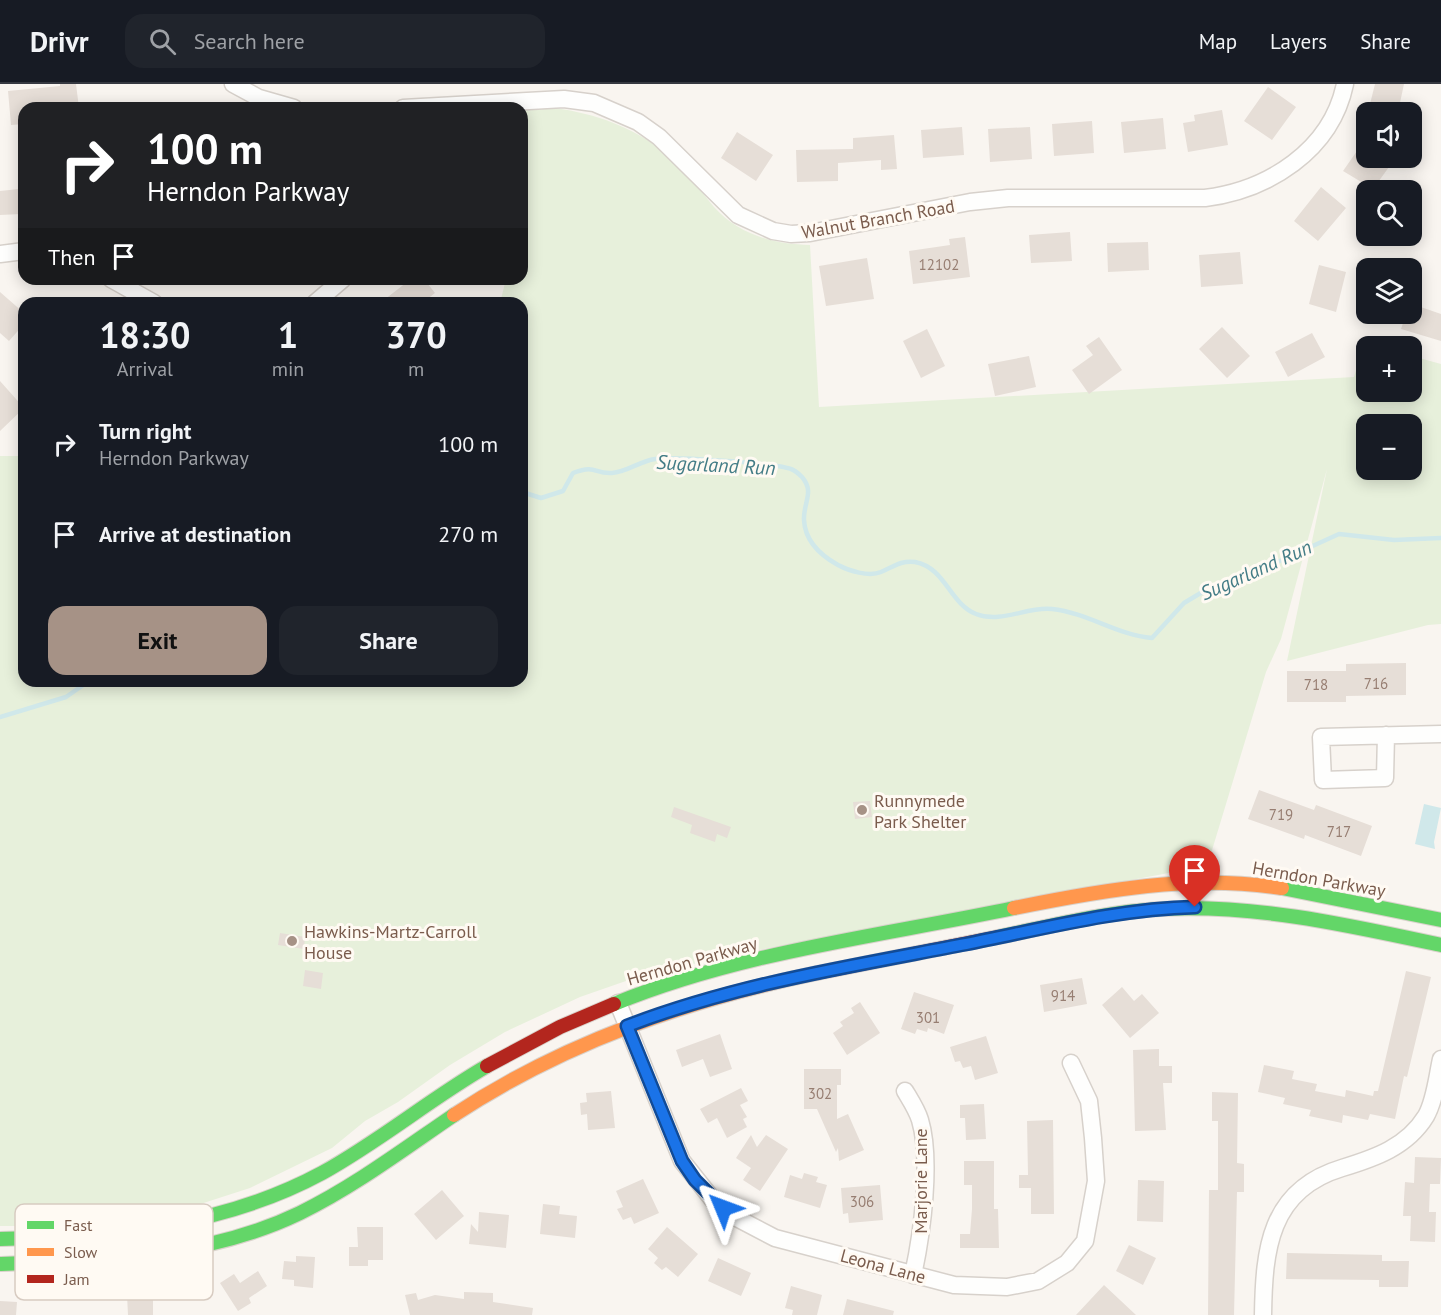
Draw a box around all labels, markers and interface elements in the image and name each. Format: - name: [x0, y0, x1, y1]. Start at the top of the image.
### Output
- search box: [125, 14, 545, 68]
- text: Drivr: [30, 23, 89, 60]
- icon: search: [146, 25, 179, 58]
- text: Search here: [194, 27, 305, 55]
- text: Map: [1199, 28, 1237, 55]
- text: Layers: [1270, 28, 1327, 55]
- text: Share: [1360, 28, 1411, 55]
- map controls: [1356, 102, 1422, 480]
- button: sound: [1356, 102, 1422, 168]
- text: 100 m: [147, 121, 263, 176]
- icon: right: [48, 126, 126, 204]
- text: Herndon Parkway: [147, 174, 349, 208]
- button: search: [1356, 180, 1422, 246]
- street label: Walnut Branch Road: [800, 194, 956, 244]
- icon: arrive: [107, 240, 140, 273]
- text: Then: [48, 243, 95, 271]
- house number: 12102: [919, 255, 959, 274]
- button: layers: [1356, 258, 1422, 324]
- text: 18:30: [99, 311, 191, 358]
- text: 1: [278, 311, 298, 358]
- text: 370: [386, 311, 447, 358]
- button: +: [1356, 336, 1422, 402]
- text: Arrival: [117, 356, 173, 382]
- text: min: [272, 356, 304, 382]
- text: m: [408, 356, 424, 382]
- button: −: [1356, 414, 1422, 480]
- text: Turn right: [99, 417, 191, 445]
- icon: right: [48, 428, 81, 461]
- text: 100 m: [438, 430, 498, 458]
- text: Herndon Parkway: [99, 445, 249, 471]
- water label: Sugarland Run: [656, 449, 776, 481]
- icon: arrive: [48, 518, 81, 551]
- text: Arrive at destination: [99, 520, 291, 548]
- text: 270 m: [438, 520, 498, 548]
- water label: Sugarland Run: [1196, 534, 1316, 606]
- button: Exit: [48, 606, 267, 675]
- button: Share: [279, 606, 498, 675]
- house number: 716: [1364, 674, 1388, 693]
- house number: 718: [1304, 675, 1328, 694]
- place label: Runnymede Park Shelter: [874, 789, 966, 833]
- marker: Runnymede Park Shelter: [855, 803, 869, 817]
- house number: 719: [1269, 805, 1293, 824]
- house number: 717: [1327, 822, 1351, 841]
- pin: [1169, 845, 1220, 907]
- icon: arrive: [1178, 854, 1211, 887]
- street label: Herndon Parkway: [1251, 856, 1388, 902]
- place label: Hawkins-Martz-Carroll House: [304, 920, 477, 964]
- street label: Herndon Parkway: [624, 931, 761, 991]
- marker: Hawkins-Martz-Carroll House: [285, 934, 299, 948]
- house number: 914: [1051, 986, 1075, 1005]
- house number: 301: [916, 1008, 940, 1027]
- house number: 302: [808, 1084, 832, 1103]
- street label: Marjorie Lane: [909, 1128, 932, 1234]
- position arrow: [691, 1176, 755, 1240]
- house number: 306: [850, 1192, 874, 1211]
- legend: [15, 1204, 213, 1300]
- text: Fast: [64, 1215, 93, 1235]
- text: Slow: [64, 1242, 98, 1262]
- street label: Leona Lane: [838, 1244, 928, 1288]
- text: Jam: [63, 1269, 90, 1289]

